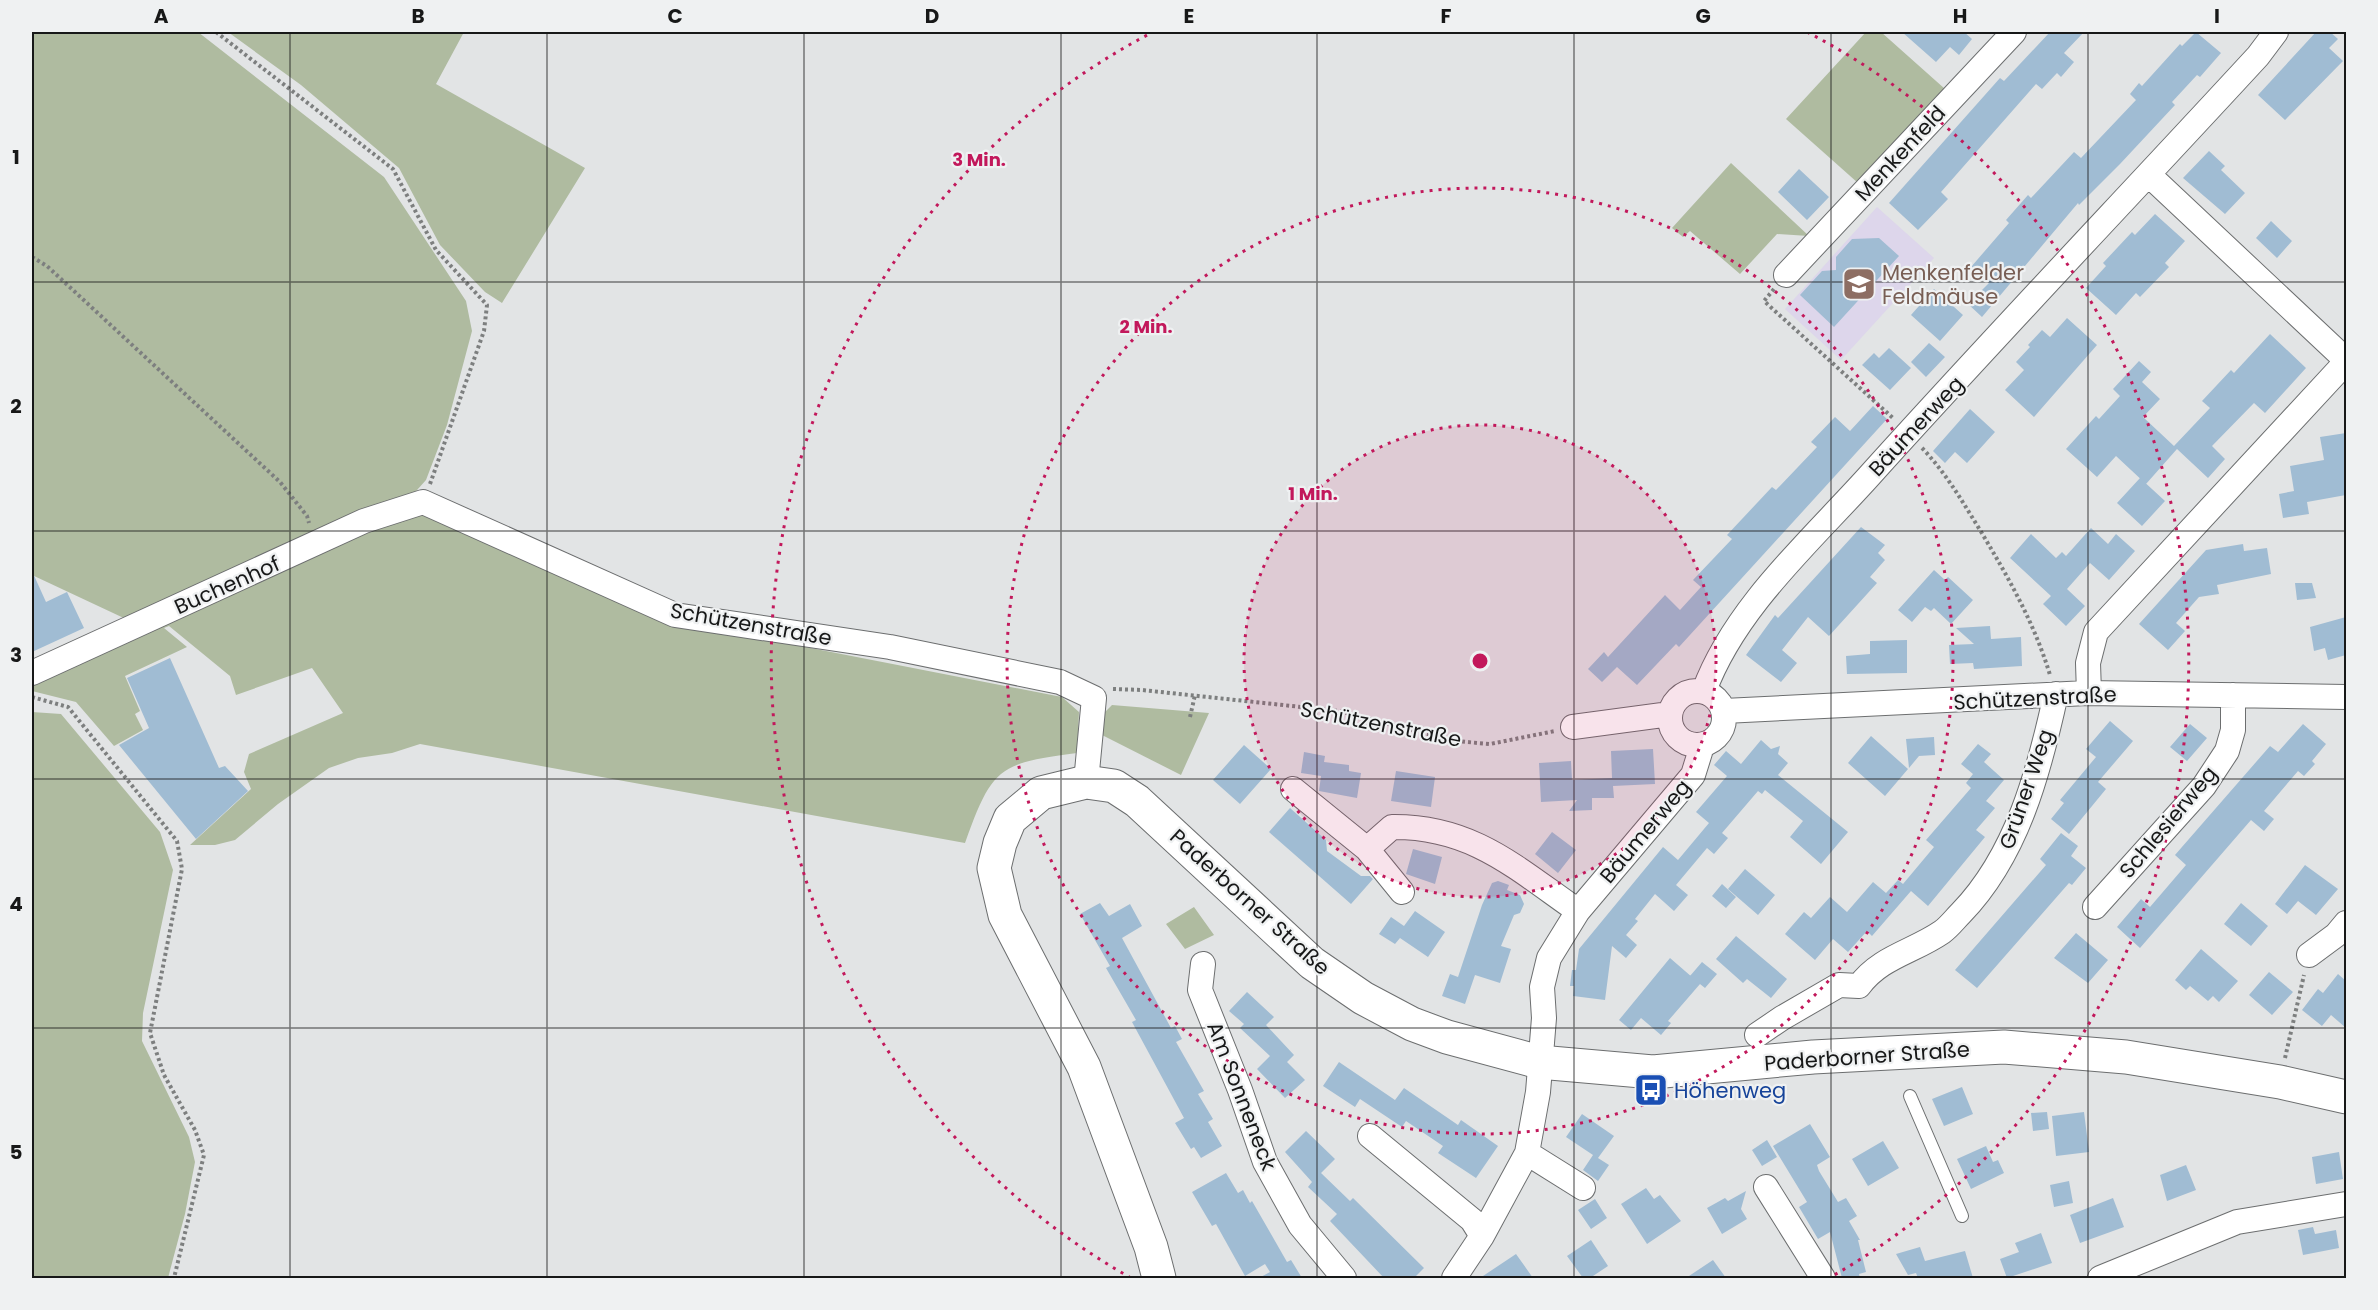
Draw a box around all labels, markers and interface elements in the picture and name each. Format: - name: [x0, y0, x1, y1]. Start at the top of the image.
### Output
- text: A: [154, 2, 169, 30]
- text: B: [411, 2, 425, 30]
- text: C: [667, 2, 683, 30]
- text: D: [925, 2, 939, 30]
- text: E: [1184, 2, 1194, 30]
- text: F: [1441, 2, 1452, 30]
- text: G: [1695, 2, 1711, 30]
- text: H: [1953, 2, 1967, 30]
- text: I: [2214, 2, 2220, 30]
- street label: Menkenfeld: [1848, 99, 1952, 207]
- text: 1: [12, 143, 20, 171]
- text: 3 Min.: [952, 147, 1006, 172]
- place label: Menkenfelder Feldmäuse: [1882, 258, 2024, 311]
- school or university icon: Menkenfelder Feldmäuse: [1841, 266, 1877, 302]
- text: 2 Min.: [1119, 314, 1173, 339]
- street label: Bäumerweg: [1862, 370, 1970, 482]
- text: 2: [10, 392, 22, 420]
- text: 1 Min.: [1288, 481, 1338, 506]
- street label: Buchenhof: [170, 549, 284, 621]
- street label: Schützenstraße: [668, 596, 834, 652]
- text: 3: [10, 641, 22, 669]
- centre of rings: [1470, 651, 1490, 671]
- street label: Schützenstraße: [1953, 679, 2117, 717]
- street label: Schützenstraße: [1298, 694, 1464, 754]
- street label: Grüner Weg: [1992, 725, 2060, 853]
- street label: Schlesierweg: [2112, 760, 2224, 884]
- street label: Bäumerweg: [1593, 773, 1697, 889]
- street label: Paderborner Straße: [1164, 822, 1336, 982]
- text: 4: [9, 890, 23, 918]
- street label: Am Sonneneck: [1200, 1017, 1284, 1175]
- street label: Paderborner Straße: [1763, 1034, 1971, 1078]
- bus stop icon: Höhenweg: [1633, 1072, 1669, 1108]
- place label: Höhenweg: [1674, 1076, 1786, 1105]
- text: 5: [10, 1138, 23, 1166]

